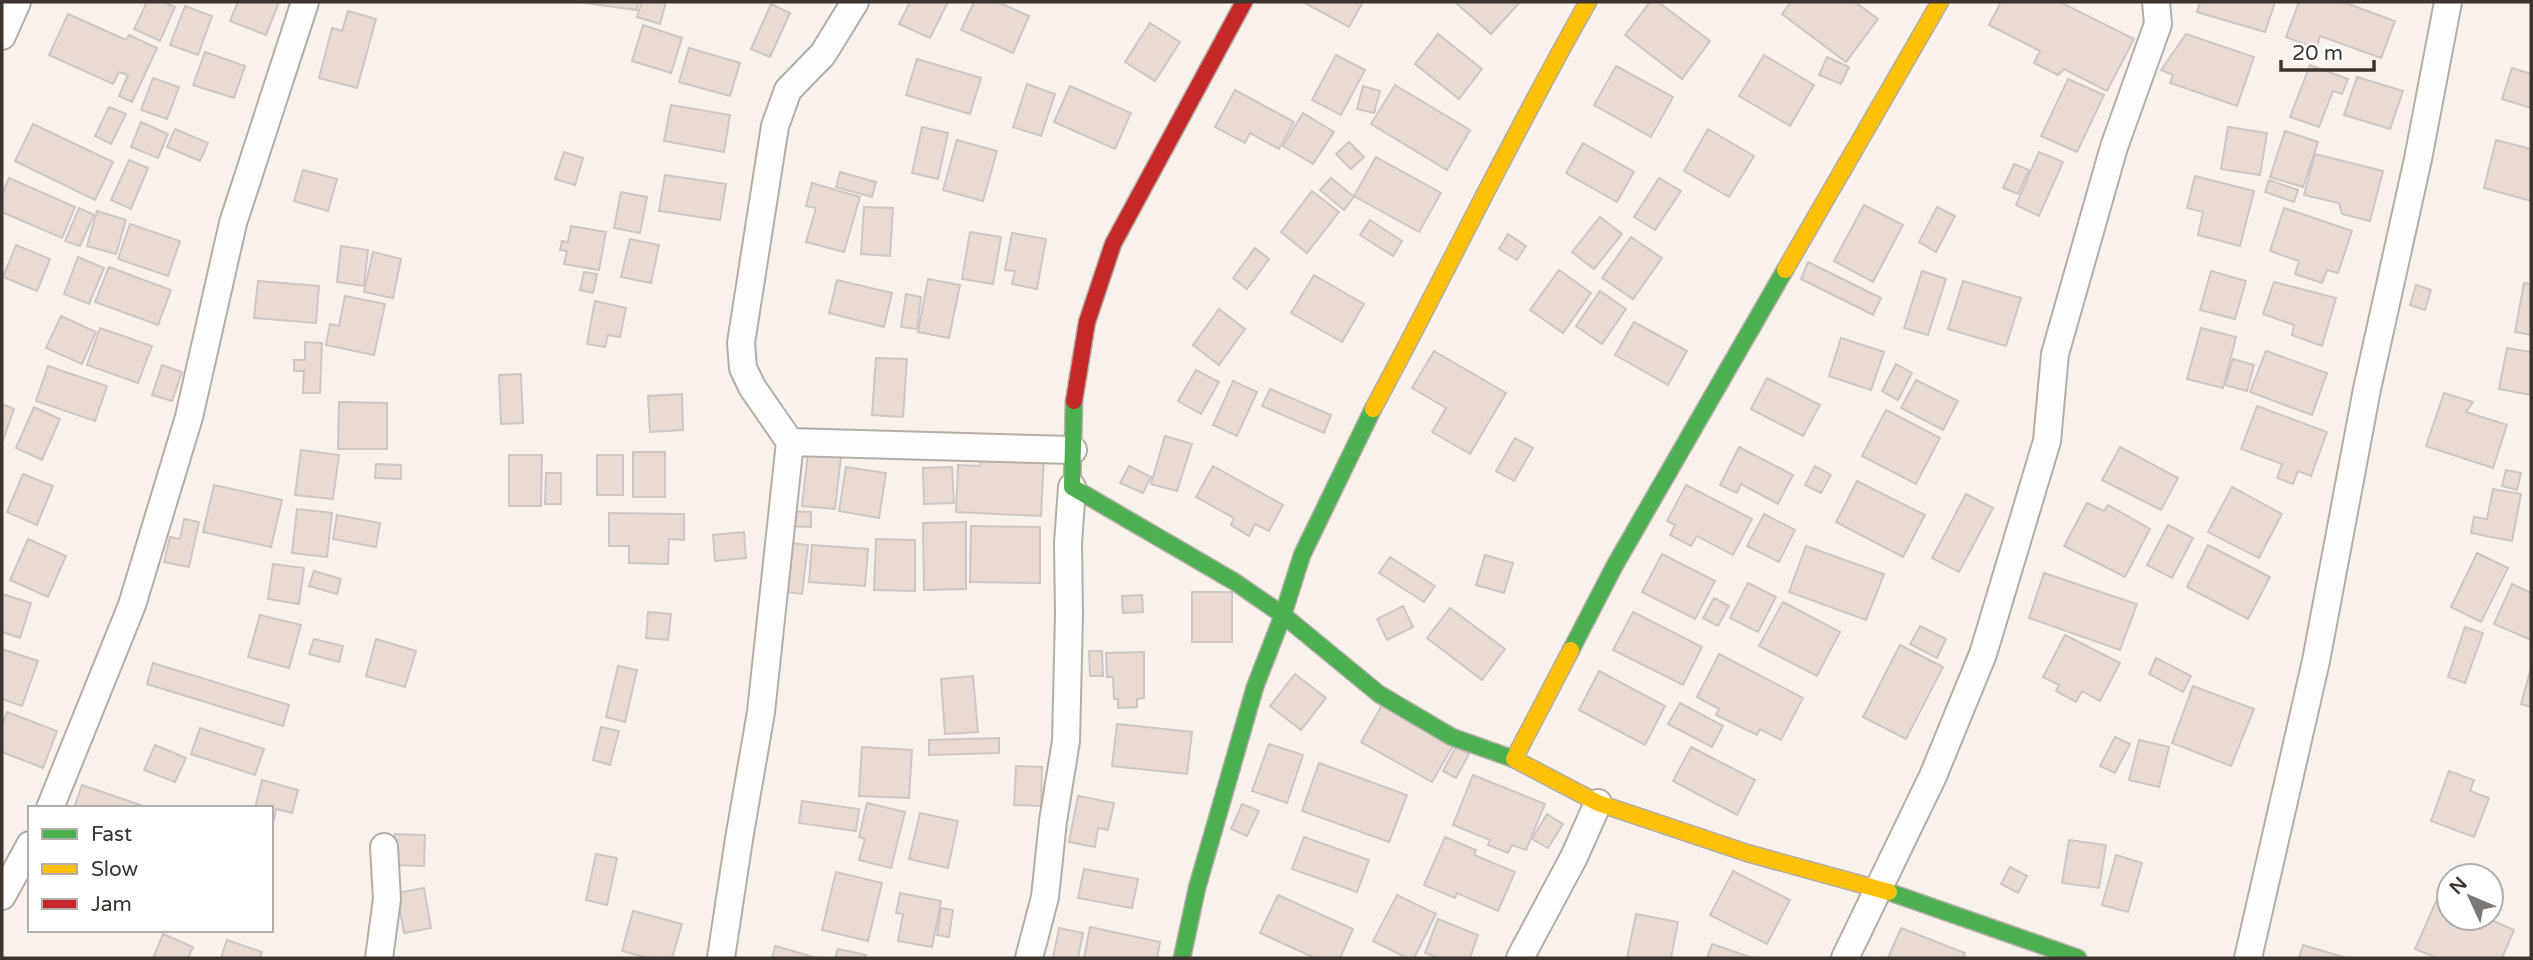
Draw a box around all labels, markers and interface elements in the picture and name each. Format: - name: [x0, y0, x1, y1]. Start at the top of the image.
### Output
- scale bar: [2281, 28, 2374, 72]
- text: 20 m: [2292, 41, 2343, 66]
- legend: [28, 806, 273, 932]
- text: Fast: [91, 822, 132, 847]
- text: Slow: [91, 857, 139, 882]
- north arrow: [2435, 862, 2505, 932]
- text: N: [2445, 873, 2472, 899]
- text: Jam: [91, 892, 132, 917]

